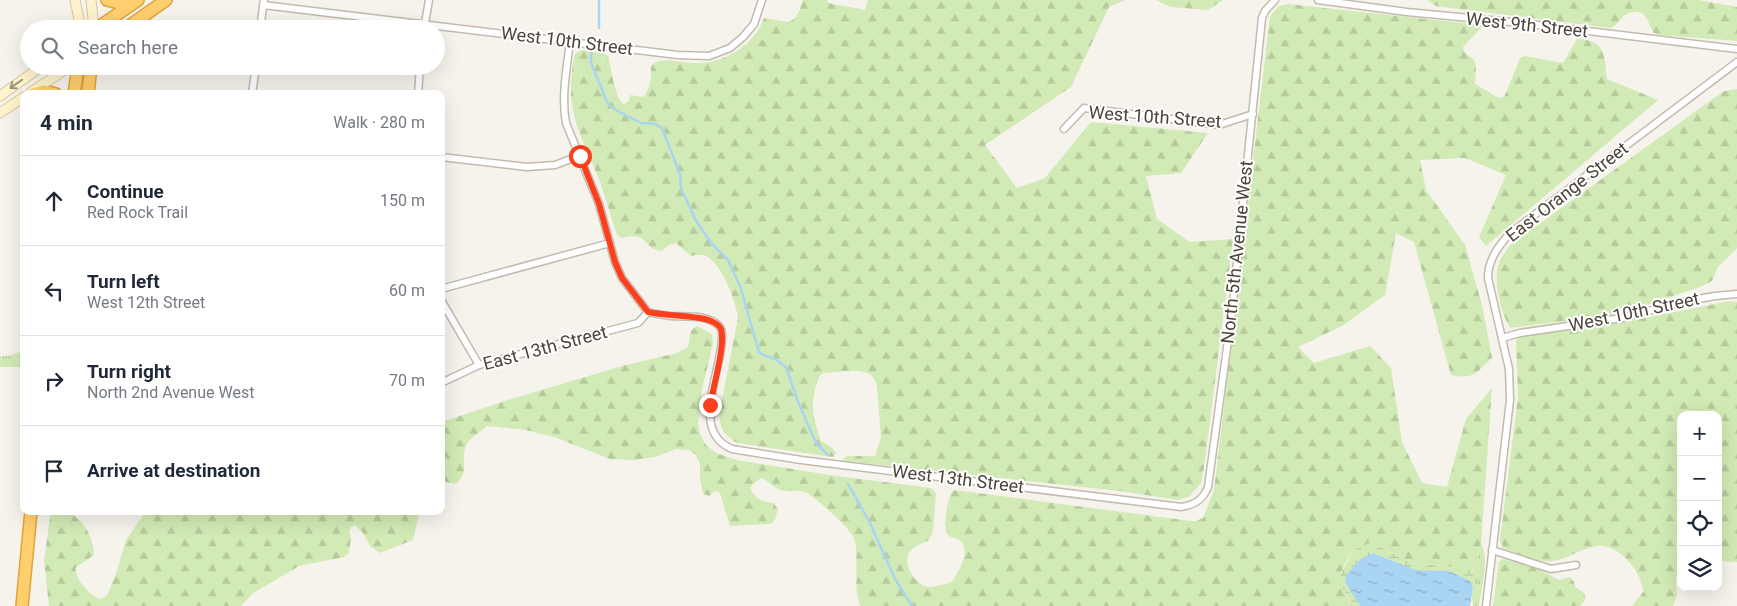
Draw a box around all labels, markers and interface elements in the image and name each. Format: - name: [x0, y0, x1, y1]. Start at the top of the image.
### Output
- street label: West 9th Street: [1465, 8, 1589, 41]
- search box: [20, 20, 445, 75]
- street label: West 10th Street: [500, 22, 634, 59]
- icon: search: [38, 34, 66, 62]
- text: Search here: [78, 36, 178, 59]
- one-way arrow: [9, 79, 23, 89]
- street label: West 10th Street: [1088, 101, 1222, 132]
- text: 4 min: [40, 111, 93, 135]
- text: Walk · 280 m: [333, 113, 425, 132]
- street label: East Orange Street: [1501, 137, 1632, 246]
- route start: [569, 145, 592, 168]
- street label: North 5th Avenue West: [1216, 159, 1257, 345]
- text: Continue: [87, 180, 164, 203]
- icon: ahead: [40, 187, 68, 215]
- text: 150 m: [380, 191, 425, 210]
- text: Red Rock Trail: [87, 203, 188, 222]
- text: Turn left: [87, 270, 160, 293]
- icon: left: [40, 277, 68, 305]
- text: 60 m: [389, 281, 425, 300]
- street label: West 10th Street: [1567, 287, 1701, 336]
- text: West 12th Street: [87, 293, 205, 312]
- street label: East 13th Street: [480, 321, 609, 374]
- text: Turn right: [87, 360, 171, 383]
- icon: right: [40, 367, 68, 395]
- text: 70 m: [389, 371, 425, 390]
- text: North 2nd Avenue West: [87, 383, 254, 402]
- route end: [699, 394, 722, 417]
- map controls: [1677, 411, 1722, 591]
- button: +: [1677, 411, 1722, 456]
- button: −: [1677, 456, 1722, 501]
- icon: arrive: [40, 457, 68, 485]
- text: Arrive at destination: [87, 459, 260, 482]
- street label: West 13th Street: [891, 460, 1025, 497]
- button: locate: [1677, 501, 1722, 546]
- button: layers: [1677, 546, 1722, 591]

